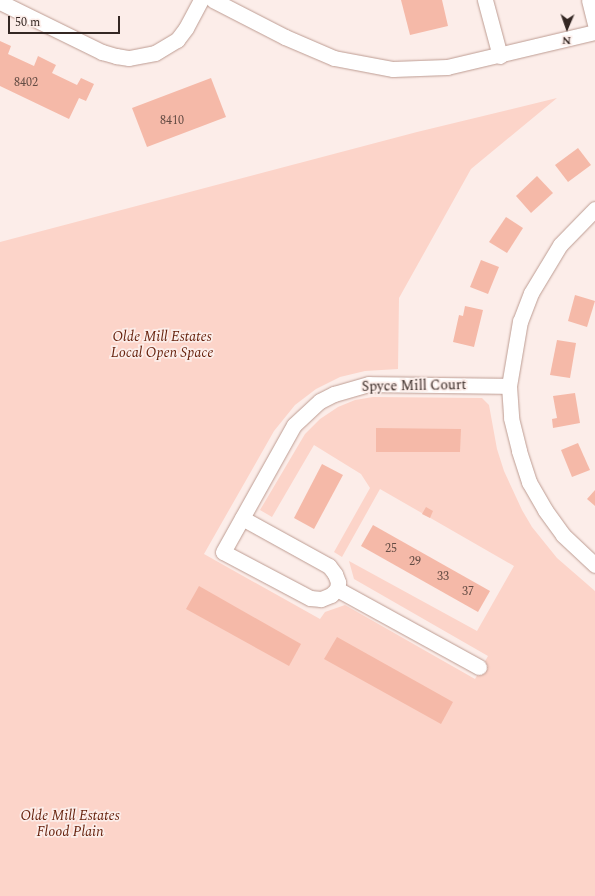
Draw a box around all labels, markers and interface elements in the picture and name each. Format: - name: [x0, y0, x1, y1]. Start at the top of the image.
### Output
- scale bar: [10, 8, 122, 34]
- north arrow: [547, 8, 587, 48]
- text: 50 m: [15, 13, 40, 32]
- text: N: [562, 32, 571, 49]
- house number: 8402: [14, 76, 38, 90]
- house number: 8410: [160, 114, 184, 128]
- park label: Olde Mill Estates Local Open Space: [111, 329, 213, 362]
- street label: Spyce Mill Court: [362, 377, 466, 395]
- house number: 25: [385, 542, 397, 556]
- house number: 29: [409, 555, 421, 569]
- house number: 33: [437, 570, 449, 584]
- house number: 37: [462, 585, 474, 599]
- park label: Olde Mill Estates Flood Plain: [20, 808, 120, 840]

